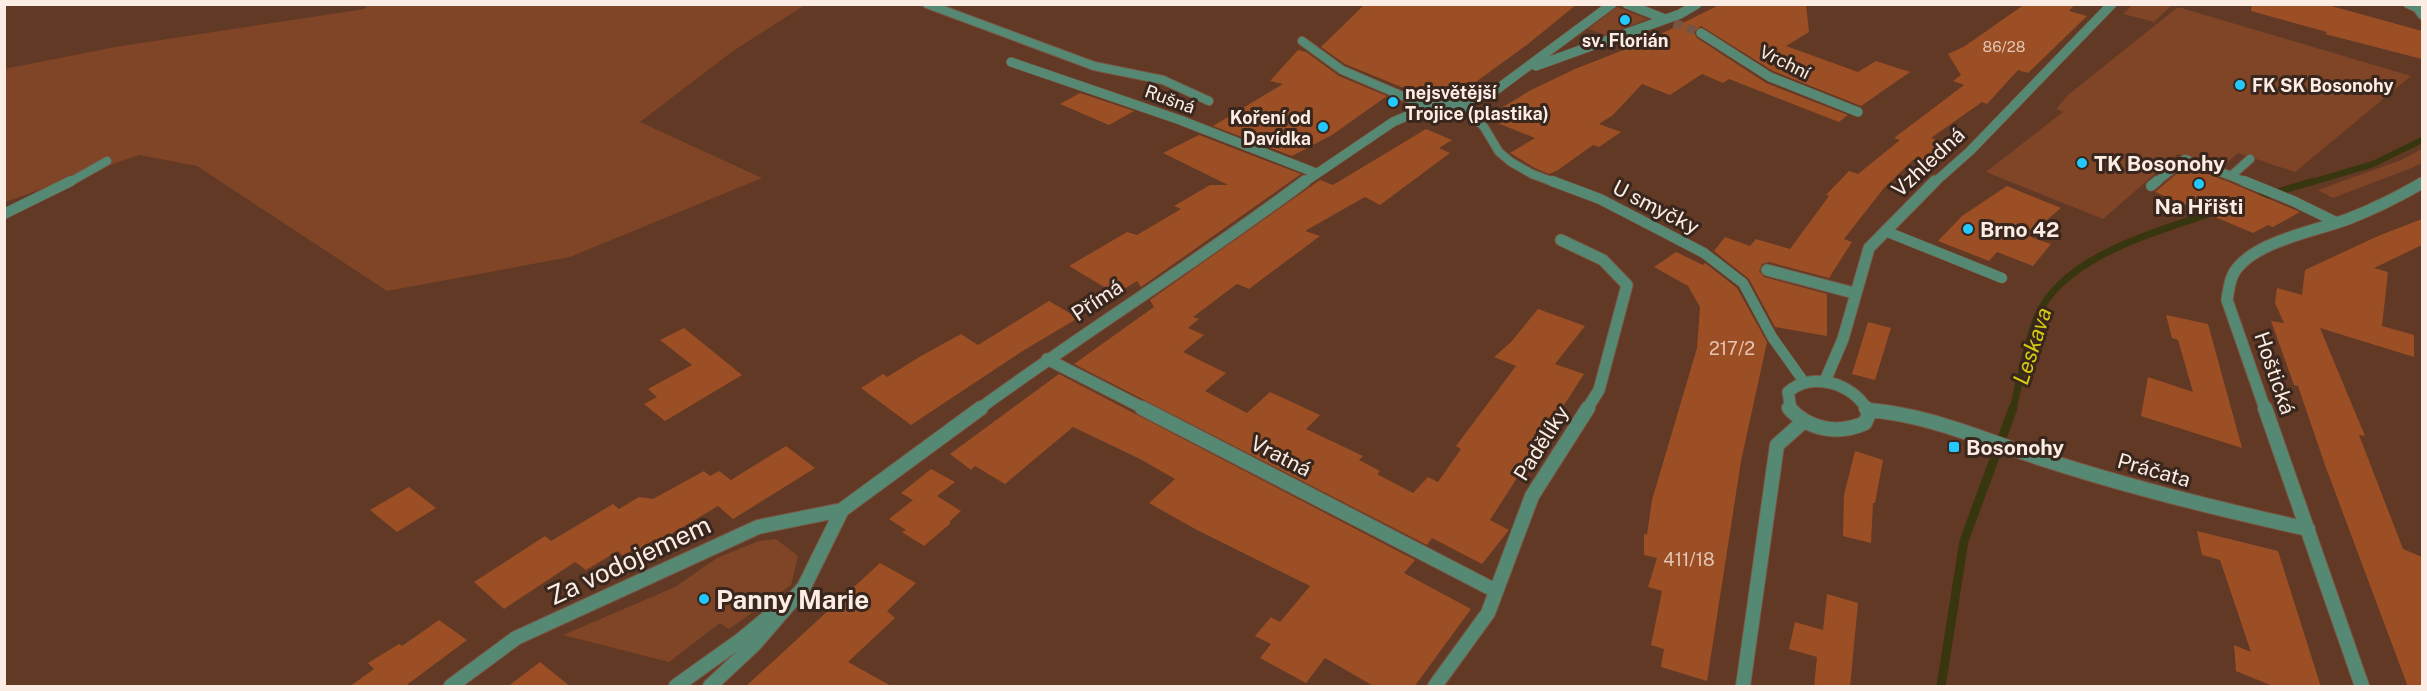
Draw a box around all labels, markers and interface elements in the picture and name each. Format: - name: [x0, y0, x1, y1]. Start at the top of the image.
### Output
- marker: sv. Florián: [1618, 13, 1632, 27]
- place label: sv. Florián: [1582, 30, 1668, 51]
- house number: 86/28: [1983, 38, 2025, 55]
- street label: Vrchní: [1756, 41, 1814, 83]
- place label: FK SK Bosonohy: [2252, 75, 2394, 96]
- marker: FK SK Bosonohy: [2233, 78, 2247, 92]
- street label: Rušná: [1142, 80, 1198, 118]
- place label: nejsvětější Trojice (plastika): [1405, 82, 1549, 124]
- marker: nejsvětější Trojice (plastika): [1386, 95, 1400, 109]
- place label: Koření od Davídka: [1230, 107, 1311, 149]
- marker: Koření od Davídka: [1316, 120, 1330, 134]
- street label: Vzhledná: [1886, 122, 1970, 202]
- place label: TK Bosonohy: [2094, 151, 2225, 176]
- marker: TK Bosonohy: [2075, 156, 2089, 170]
- street label: U smyčky: [1608, 175, 1704, 239]
- marker: Na Hřišti: [2192, 177, 2206, 191]
- place label: Na Hřišti: [2155, 194, 2243, 219]
- place label: Brno 42: [1980, 217, 2059, 242]
- marker: Brno 42: [1961, 222, 1975, 236]
- street label: Přímá: [1067, 274, 1127, 326]
- water label: Leskava: [2007, 304, 2057, 388]
- street label: Hoštická: [2249, 328, 2301, 418]
- house number: 217/2: [1709, 338, 1755, 359]
- street label: Padělíky: [1508, 401, 1574, 485]
- street label: Vratná: [1246, 430, 1316, 482]
- place label: Bosonohy: [1966, 435, 2064, 460]
- marker: Bosonohy: [1947, 440, 1961, 454]
- street label: Práčata: [2115, 448, 2193, 492]
- street label: Za vodojemem: [543, 509, 715, 611]
- house number: 411/18: [1663, 549, 1715, 570]
- place label: Panny Marie: [716, 584, 869, 615]
- marker: Panny Marie: [697, 592, 711, 606]

